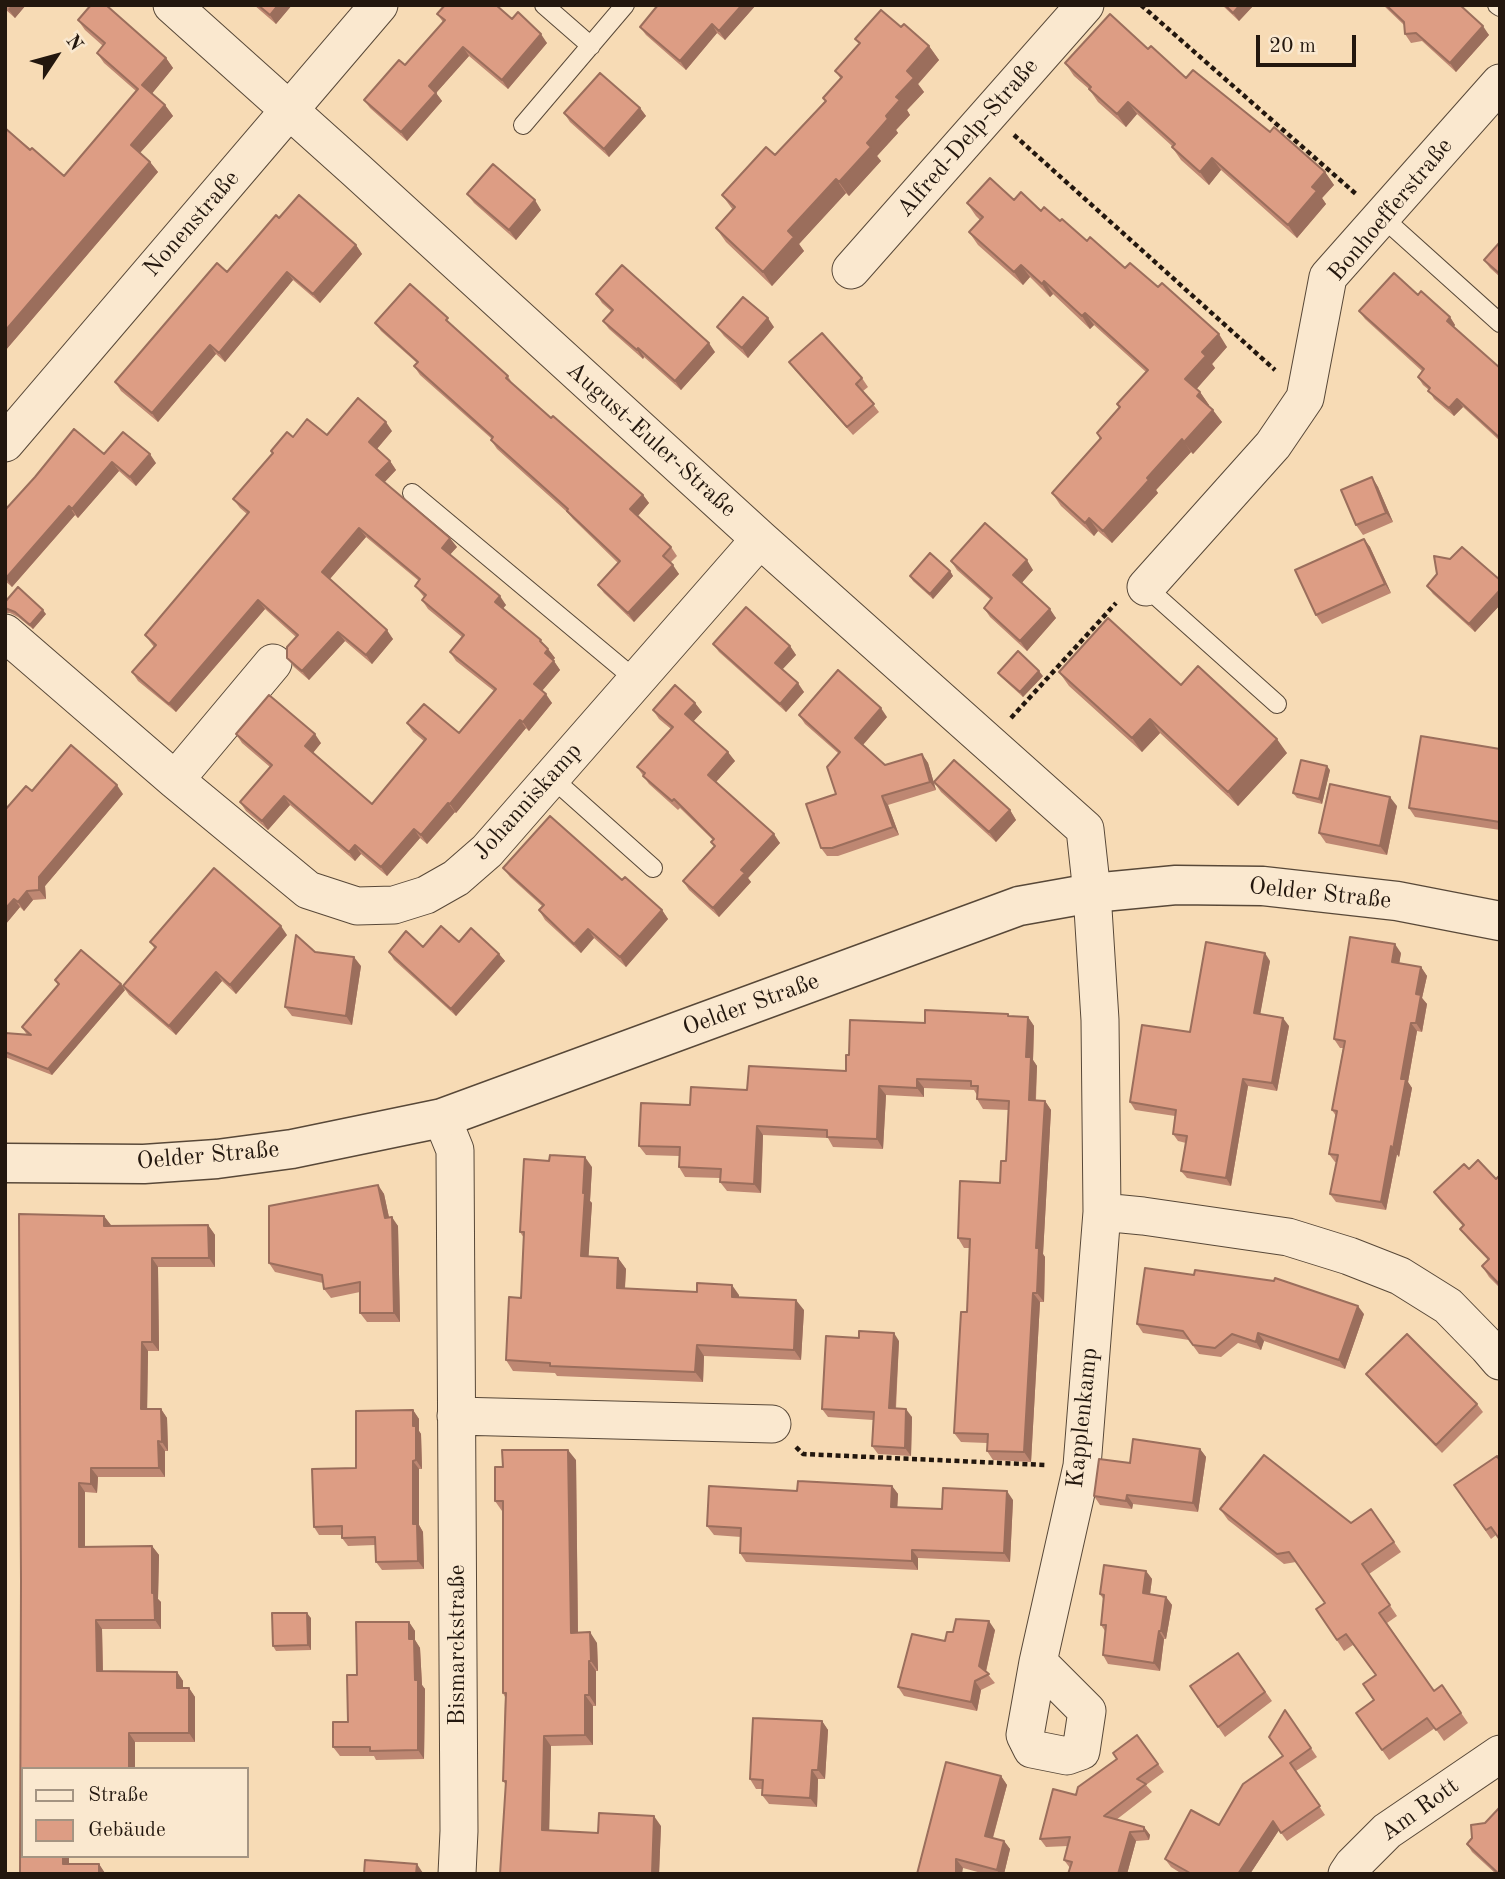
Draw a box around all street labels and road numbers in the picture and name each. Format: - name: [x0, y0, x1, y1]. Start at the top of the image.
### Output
- street label: Alfred-Delp-Straße: [891, 53, 1045, 223]
- street label: Bonhoefferstraße: [1323, 132, 1459, 288]
- street label: Nonenstraße: [138, 165, 246, 283]
- street label: August-Euler-Straße: [560, 356, 742, 524]
- street label: Johanniskamp: [468, 737, 588, 867]
- street label: Oelder Straße: [1247, 872, 1393, 916]
- street label: Oelder Straße: [679, 967, 823, 1043]
- street label: Oelder Straße: [135, 1135, 281, 1177]
- street label: Kapplenkamp: [1061, 1346, 1105, 1490]
- street label: Bismarckstraße: [444, 1564, 472, 1726]
- street label: Am Rott: [1375, 1772, 1465, 1848]

